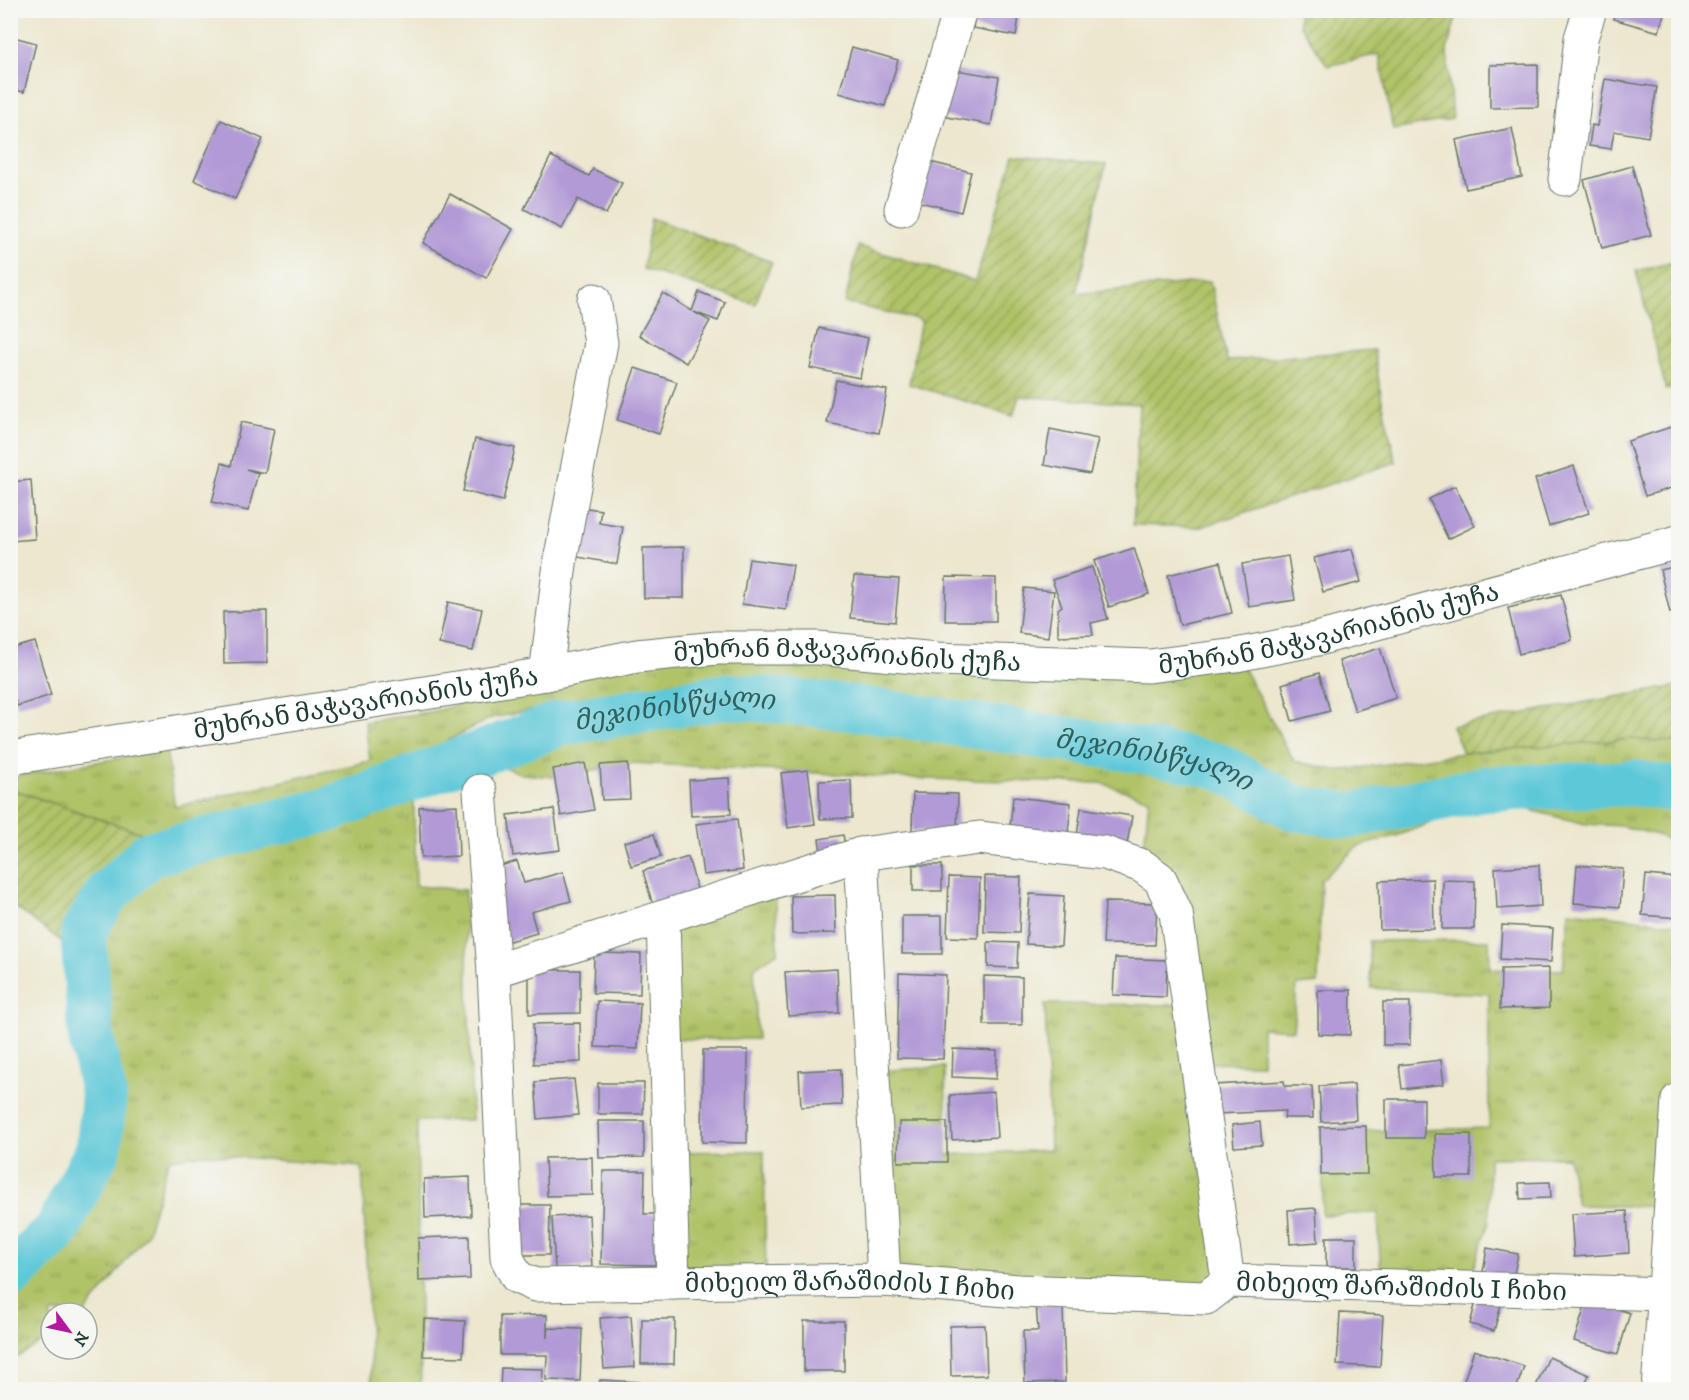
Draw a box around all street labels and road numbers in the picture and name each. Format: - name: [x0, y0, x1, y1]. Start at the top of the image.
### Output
- street label: მუხრან მაჭავარიანის ქუჩა: [1156, 576, 1503, 683]
- street label: მუხრან მაჭავარიანის ქუჩა: [672, 633, 1021, 680]
- street label: მუხრან მაჭავარიანის ქუჩა: [191, 660, 541, 747]
- street label: მიხეილ შარაშიძის I ჩიხი: [684, 1265, 1016, 1309]
- street label: მიხეილ შარაშიძის I ჩიხი: [1236, 1266, 1567, 1309]

